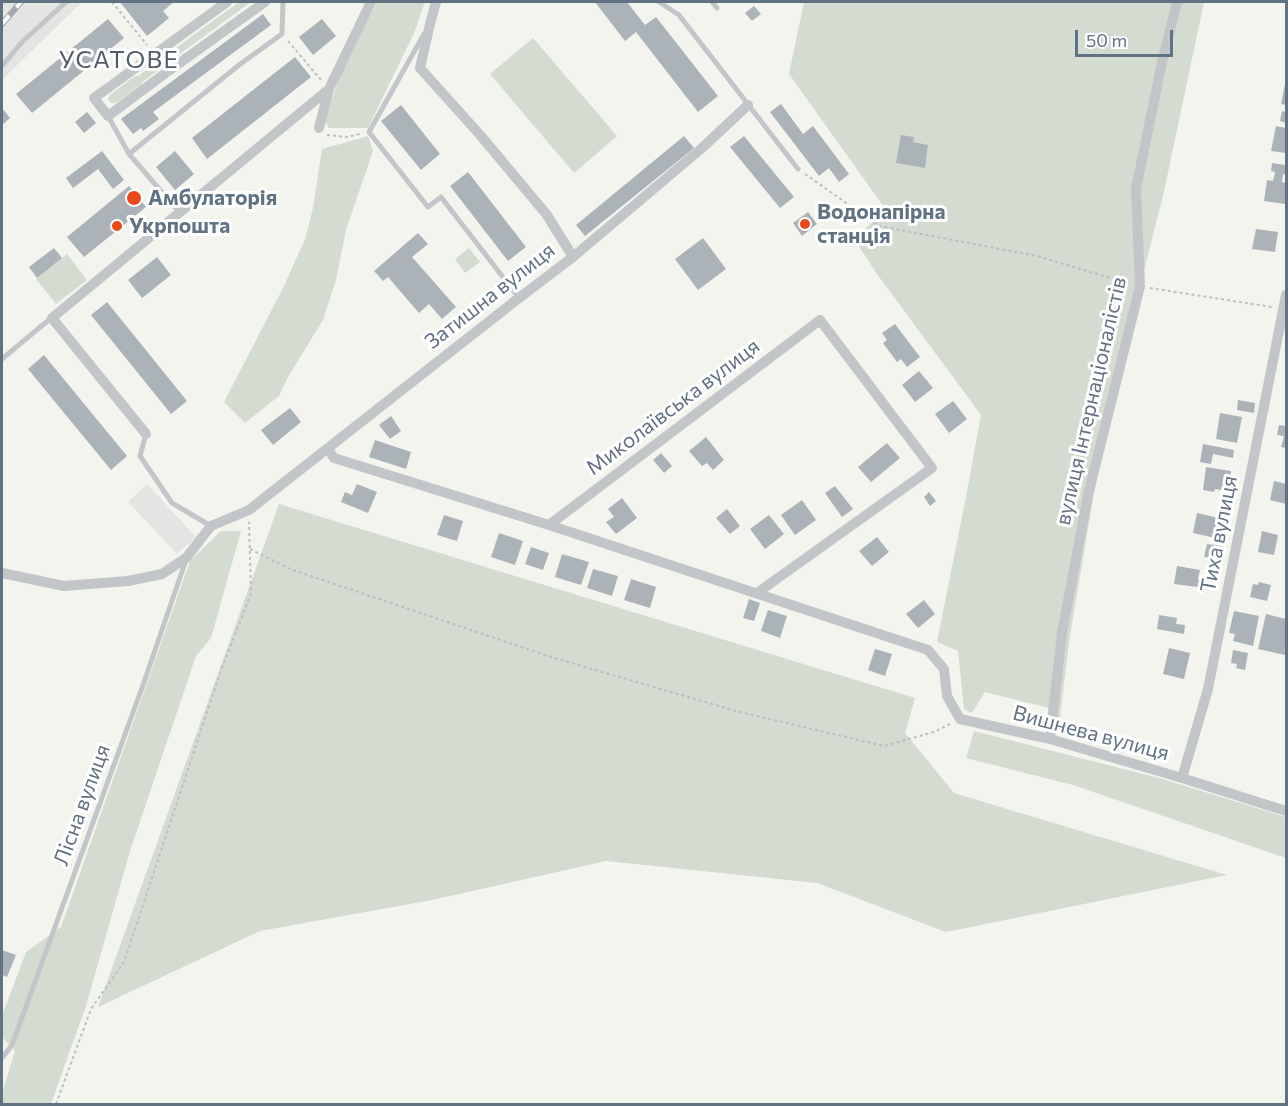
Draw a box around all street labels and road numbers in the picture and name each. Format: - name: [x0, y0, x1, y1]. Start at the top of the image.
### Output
- street label: Затишна вулиця: [420, 237, 560, 355]
- street label: вулиця Інтернаціоналістів: [1050, 275, 1132, 527]
- street label: Миколаївська вулиця: [581, 333, 765, 481]
- street label: Тиха вулиця: [1195, 473, 1243, 595]
- street label: Вишнева вулиця: [1010, 700, 1172, 766]
- street label: Лісна вулиця: [48, 741, 116, 869]

